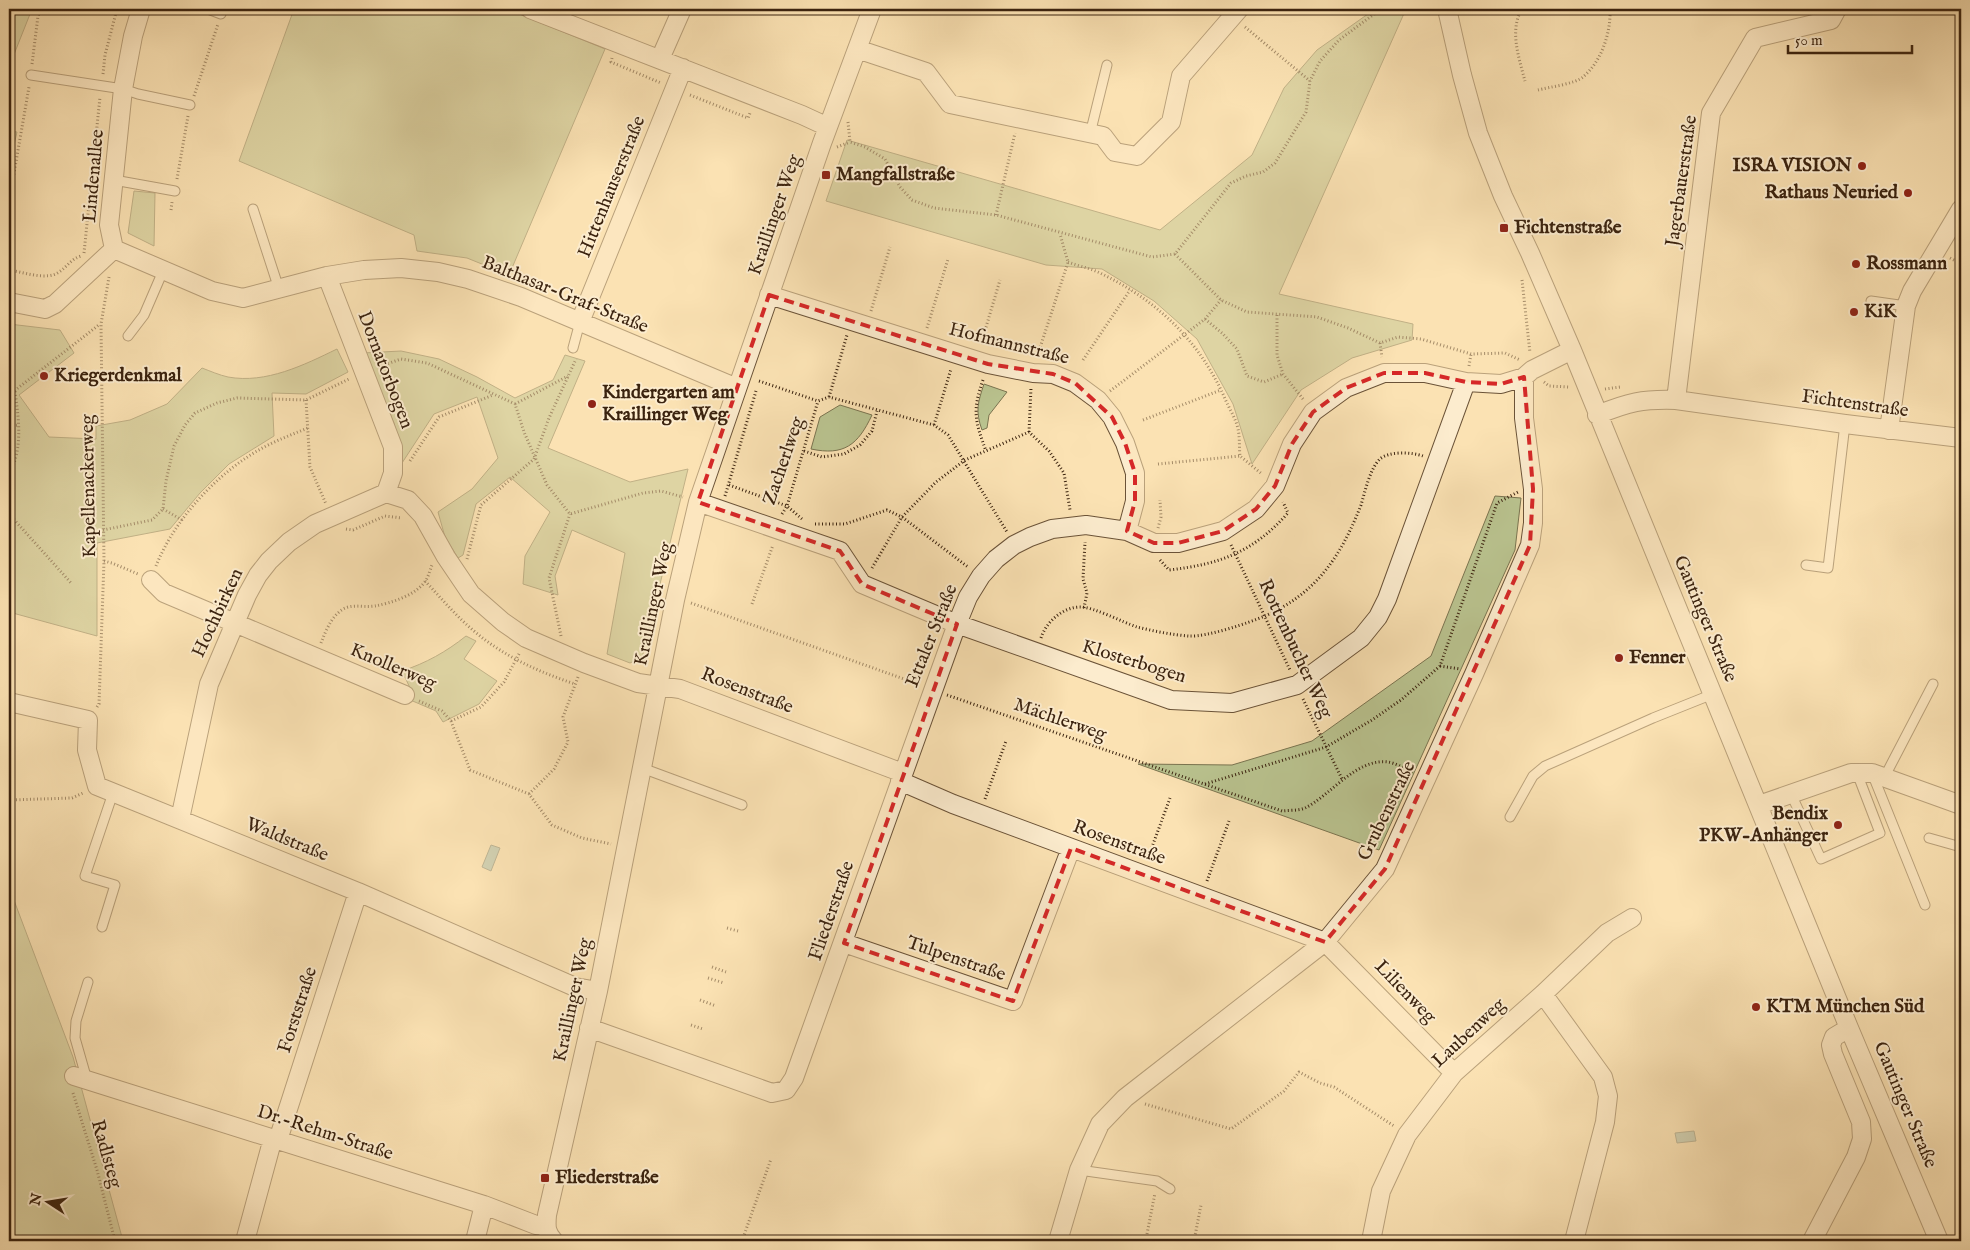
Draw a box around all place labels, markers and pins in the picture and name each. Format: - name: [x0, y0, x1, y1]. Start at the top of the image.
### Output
- place label: ISRA VISION: [1733, 154, 1853, 178]
- marker: ISRA VISION: [1856, 160, 1868, 172]
- place label: Mangfallstraße: [836, 163, 955, 187]
- marker: Mangfallstraße: [820, 169, 832, 181]
- place label: Rathaus Neuried: [1765, 181, 1899, 205]
- marker: Rathaus Neuried: [1902, 187, 1914, 199]
- place label: Fichtenstraße: [1514, 216, 1622, 240]
- marker: Fichtenstraße: [1498, 222, 1510, 234]
- place label: Rossmann: [1866, 252, 1947, 276]
- marker: Rossmann: [1850, 258, 1862, 270]
- place label: KiK: [1864, 300, 1898, 324]
- marker: KiK: [1848, 306, 1860, 318]
- place label: Kriegerdenkmal: [54, 364, 182, 388]
- marker: Kriegerdenkmal: [38, 370, 50, 382]
- place label: Kindergarten am Kraillinger Weg: [602, 381, 735, 427]
- marker: Kindergarten am Kraillinger Weg: [586, 398, 598, 410]
- place label: Fenner: [1629, 646, 1687, 670]
- marker: Fenner: [1613, 652, 1625, 664]
- place label: Bendix PKW-Anhänger: [1699, 802, 1829, 848]
- marker: Bendix PKW-Anhänger: [1832, 819, 1844, 831]
- place label: KTM München Süd: [1766, 995, 1925, 1019]
- marker: KTM München Süd: [1750, 1001, 1762, 1013]
- place label: Fliederstraße: [555, 1166, 659, 1190]
- marker: Fliederstraße: [539, 1172, 551, 1184]

